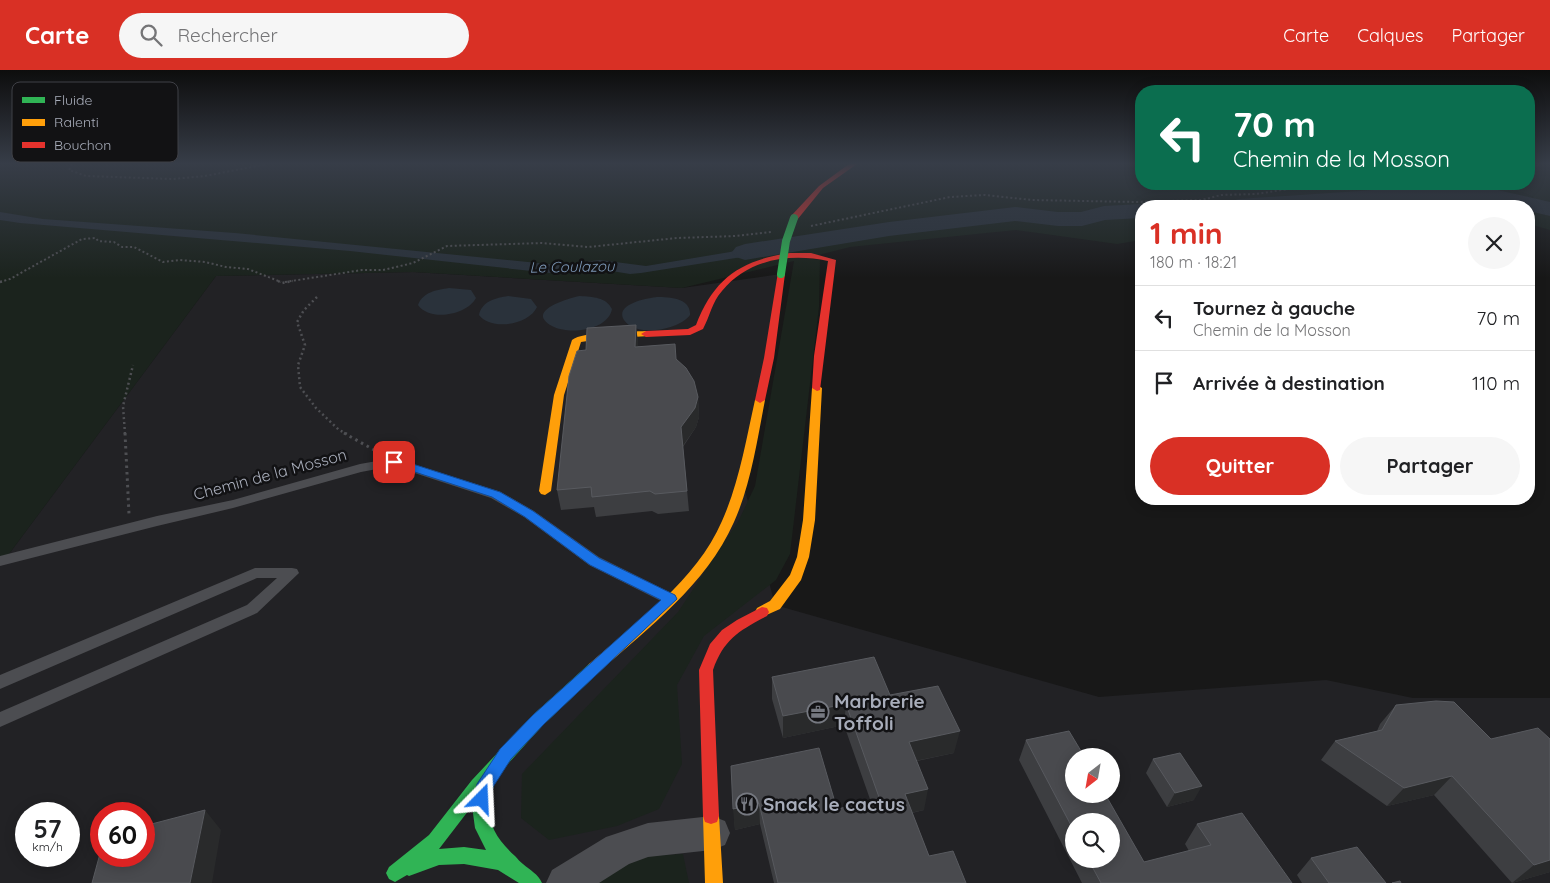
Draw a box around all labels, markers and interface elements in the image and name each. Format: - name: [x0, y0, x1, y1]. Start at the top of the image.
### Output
- search box: [119, 13, 469, 58]
- text: Carte: [25, 20, 89, 50]
- icon: search: [137, 21, 165, 49]
- text: Rechercher: [177, 23, 278, 47]
- text: Carte: [1283, 24, 1329, 47]
- text: Calques: [1357, 24, 1424, 47]
- text: Partager: [1452, 24, 1525, 47]
- legend: [12, 82, 178, 162]
- text: Fluide: [54, 91, 93, 109]
- text: 70 m: [1233, 102, 1316, 146]
- icon: left: [1150, 105, 1215, 170]
- text: Ralenti: [54, 113, 99, 131]
- text: Bouchon: [54, 136, 111, 154]
- text: Chemin de la Mosson: [1233, 145, 1450, 173]
- text: 1 min: [1150, 214, 1223, 252]
- button: close: [1468, 217, 1520, 269]
- text: 180 m · 18:21: [1150, 252, 1237, 272]
- water label: Le Coulazou: [529, 256, 616, 277]
- text: Tournez à gauche: [1193, 296, 1355, 320]
- icon: left: [1150, 304, 1178, 332]
- text: 70 m: [1476, 306, 1520, 330]
- text: Chemin de la Mosson: [1193, 320, 1351, 340]
- icon: arrive: [1150, 369, 1178, 397]
- text: Arrivée à destination: [1193, 371, 1385, 395]
- text: 110 m: [1472, 371, 1520, 395]
- button: Quitter: [1150, 437, 1330, 495]
- button: Partager: [1340, 437, 1520, 495]
- pin: [373, 441, 415, 483]
- street label: Chemin de la Mosson: [191, 444, 349, 504]
- icon: arrive: [380, 448, 408, 476]
- place label: Marbrerie Toffoli: [834, 689, 925, 735]
- office icon: Marbrerie Toffoli: [806, 700, 830, 724]
- north arrow: [1065, 748, 1120, 802]
- map controls: [1065, 748, 1120, 868]
- position arrow: [455, 772, 507, 824]
- restaurant icon: Snack le cactus: [735, 792, 759, 816]
- place label: Snack le cactus: [763, 792, 905, 816]
- speed limit sign: 60: [90, 802, 155, 867]
- text: 57: [33, 813, 62, 844]
- button: search: [1065, 813, 1120, 868]
- text: km/h: [32, 839, 63, 854]

